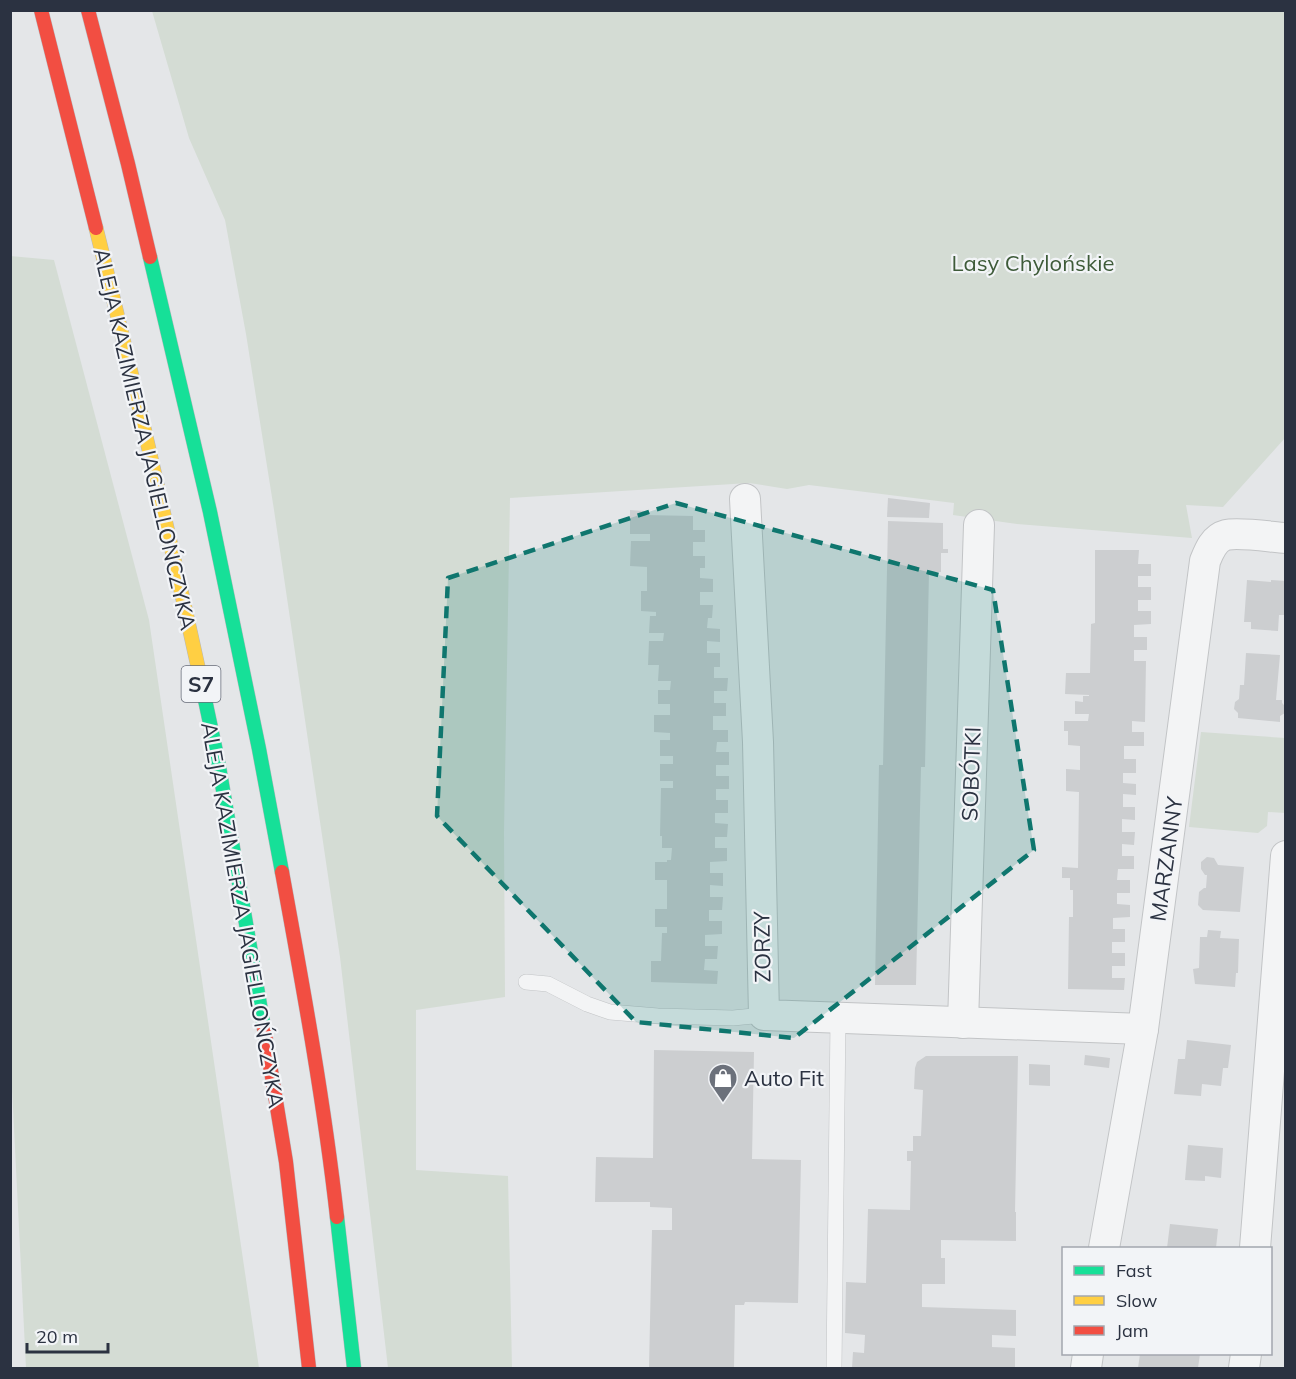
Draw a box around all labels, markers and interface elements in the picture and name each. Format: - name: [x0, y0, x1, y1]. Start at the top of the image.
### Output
- street label: ALEJA KAZIMIERZA JAGIELLOŃCZYKA: [87, 245, 203, 633]
- park label: Lasy Chylońskie: [952, 249, 1114, 277]
- road number: S7: [182, 666, 220, 702]
- street label: ALEJA KAZIMIERZA JAGIELLOŃCZYKA: [195, 720, 291, 1110]
- street label: SOBÓTKI: [955, 726, 987, 822]
- street label: MARZANNY: [1143, 794, 1189, 923]
- street label: ZORZY: [747, 910, 777, 983]
- shop icon: Auto Fit: [707, 1062, 739, 1104]
- place label: Auto Fit: [744, 1064, 824, 1092]
- legend: [1062, 1247, 1272, 1355]
- text: Fast: [1116, 1259, 1152, 1282]
- text: Slow: [1116, 1289, 1158, 1312]
- scale bar: [27, 1316, 108, 1354]
- text: Jam: [1116, 1319, 1149, 1342]
- text: 20 m: [36, 1325, 78, 1348]

